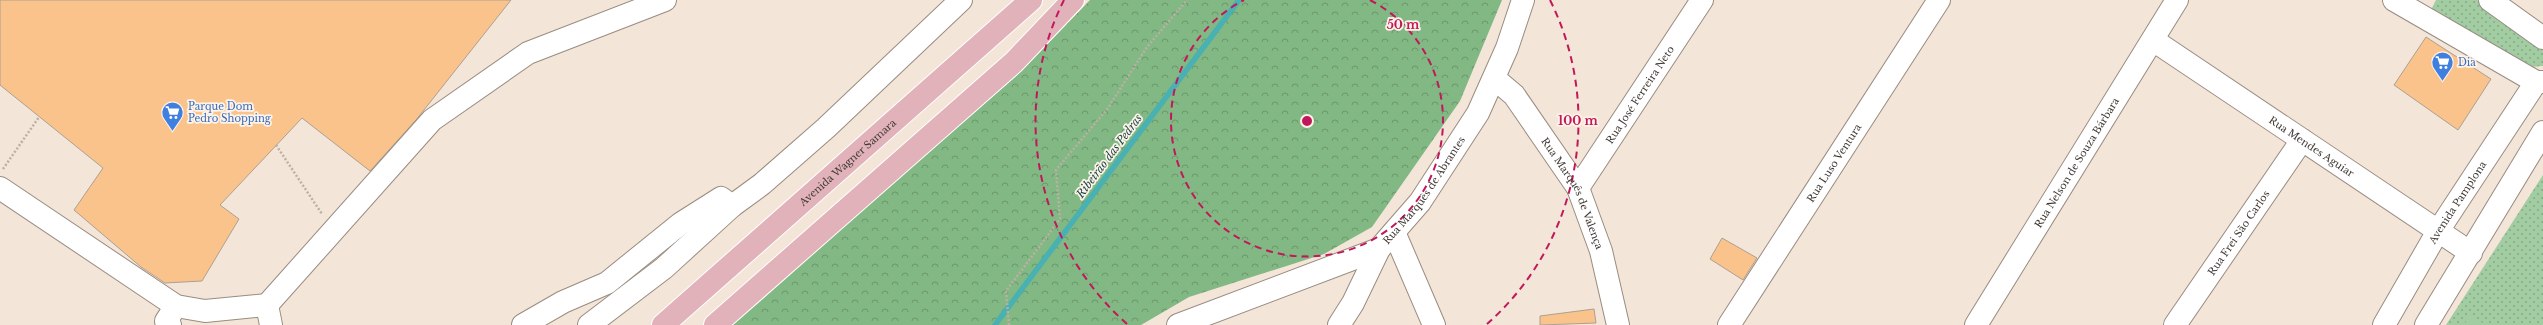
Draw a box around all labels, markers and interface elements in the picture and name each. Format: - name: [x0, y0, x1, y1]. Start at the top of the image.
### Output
- text: 50 m: [1387, 17, 1420, 32]
- street label: Rua José Ferreira Neto: [1603, 43, 1677, 146]
- supermarket icon: Dia: [2430, 49, 2456, 82]
- place label: Dia: [2458, 56, 2476, 69]
- street label: Rua Nelson de Souza Bárbara: [2031, 95, 2122, 230]
- supermarket icon: Parque Dom Pedro Shopping: [160, 99, 186, 132]
- place label: Parque Dom Pedro Shopping: [188, 100, 272, 125]
- water label: Ribeirão das Pedras: [1072, 112, 1145, 201]
- text: 100 m: [1558, 113, 1599, 128]
- street label: Rua Mendes Aguiar: [2267, 113, 2357, 180]
- centre of rings: [1300, 114, 1314, 128]
- street label: Avenida Wagner Samara: [796, 116, 899, 209]
- street label: Rua Luso Ventura: [1804, 121, 1864, 205]
- street label: Rua Marquês de Abrantes: [1380, 133, 1468, 247]
- street label: Rua Marquês de Valença: [1539, 135, 1606, 251]
- street label: Avenida Pamplona: [2425, 158, 2489, 247]
- street label: Rua Frei São Carlos: [2205, 187, 2272, 278]

